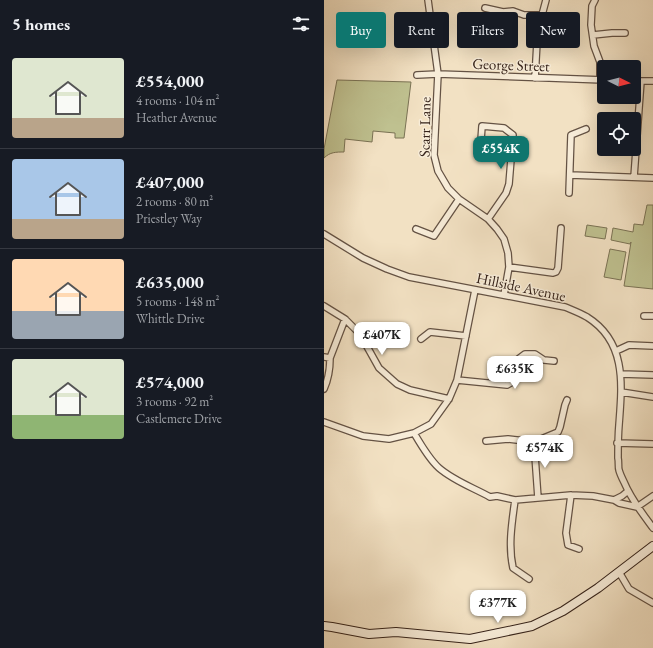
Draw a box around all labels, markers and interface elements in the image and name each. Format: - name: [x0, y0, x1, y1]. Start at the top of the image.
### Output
- chip: Buy: [336, 12, 386, 48]
- chip: Rent: [394, 12, 449, 48]
- chip: Filters: [457, 12, 518, 48]
- chip: New: [526, 12, 580, 48]
- text: 5 homes: [12, 13, 70, 35]
- icon: filters: [290, 13, 312, 35]
- street label: George Street: [472, 54, 550, 75]
- north arrow: [597, 60, 641, 104]
- map controls: [597, 60, 641, 156]
- text: £554,000: [136, 70, 204, 92]
- icon: home: [44, 74, 92, 122]
- text: 4 rooms · 104 m²: [136, 92, 220, 109]
- street label: Scarr Lane: [414, 97, 435, 157]
- text: Heather Avenue: [136, 109, 217, 126]
- button: locate: [597, 112, 641, 156]
- pin: £554K: [473, 136, 529, 170]
- text: £554K: [482, 140, 520, 157]
- text: £407,000: [136, 171, 204, 193]
- icon: home: [44, 175, 92, 223]
- text: 2 rooms · 80 m²: [136, 193, 213, 210]
- text: Priestley Way: [136, 210, 202, 227]
- street label: Hillside Avenue: [475, 268, 568, 305]
- text: £635,000: [136, 271, 204, 293]
- icon: home: [44, 275, 92, 323]
- text: 5 rooms · 148 m²: [136, 293, 220, 310]
- text: Whittle Drive: [136, 310, 205, 327]
- pin: £407K: [354, 322, 410, 356]
- text: £407K: [363, 326, 401, 343]
- pin: £635K: [487, 356, 543, 390]
- text: £635K: [496, 360, 534, 377]
- text: £574,000: [136, 371, 204, 393]
- icon: home: [44, 375, 92, 423]
- text: 3 rooms · 92 m²: [136, 393, 213, 410]
- text: Castlemere Drive: [136, 410, 222, 427]
- pin: £574K: [517, 435, 573, 469]
- text: £574K: [526, 439, 564, 456]
- pin: £377K: [470, 590, 526, 624]
- text: £377K: [479, 594, 517, 611]

